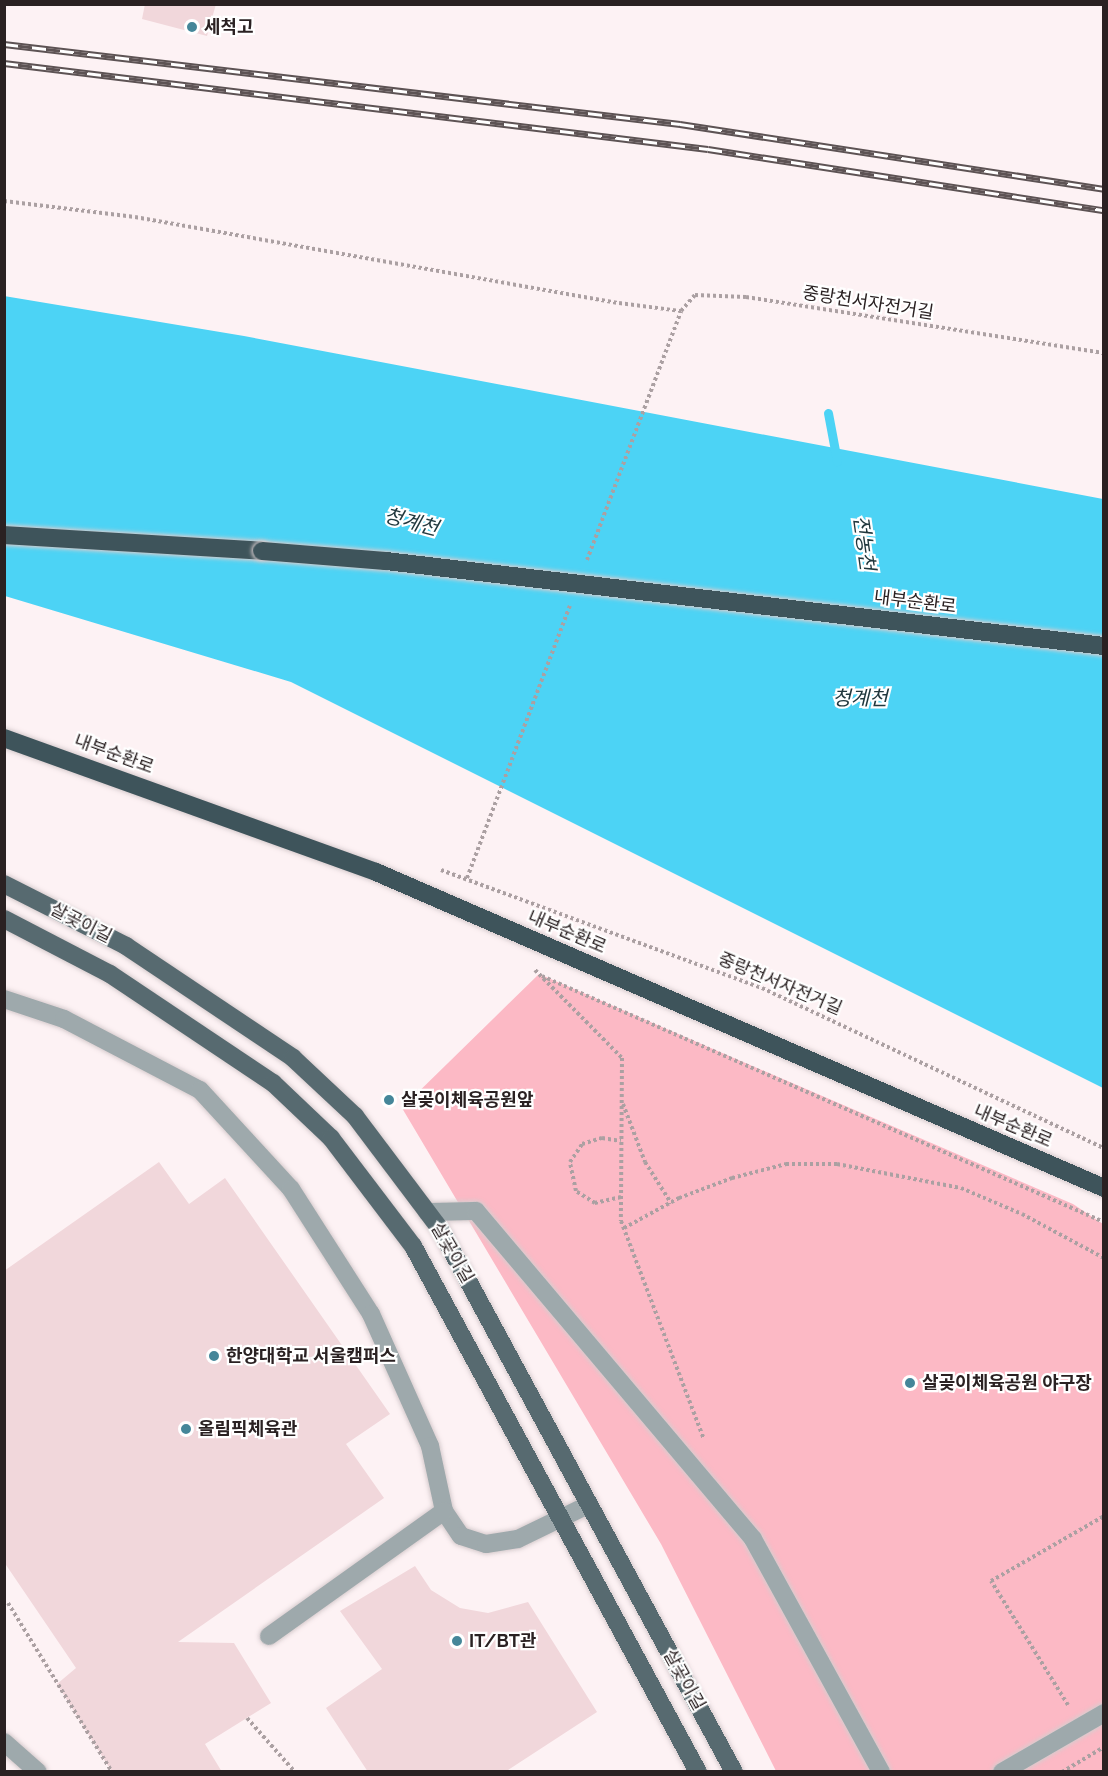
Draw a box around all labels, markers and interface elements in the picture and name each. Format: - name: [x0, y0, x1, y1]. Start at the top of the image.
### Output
- place label: 세척고: [204, 16, 254, 38]
- marker: 세척고: [185, 20, 199, 34]
- street label: 중랑천서자전거길: [801, 282, 935, 324]
- water label: 청계천: [381, 503, 441, 541]
- water label: 전농천: [848, 514, 880, 572]
- street label: 내부순환로: [873, 586, 957, 618]
- water label: 청계천: [832, 686, 888, 710]
- street label: 내부순환로: [71, 730, 157, 778]
- street label: 살곶이길: [47, 898, 115, 948]
- street label: 내부순환로: [525, 906, 609, 958]
- street label: 중랑천서자전거길: [715, 948, 845, 1020]
- place label: 살곶이체육공원앞: [401, 1089, 533, 1111]
- marker: 살곶이체육공원앞: [382, 1093, 396, 1107]
- street label: 내부순환로: [971, 1100, 1055, 1152]
- street label: 살곶이길: [426, 1219, 478, 1287]
- place label: 한양대학교 서울캠퍼스: [226, 1345, 396, 1367]
- marker: 한양대학교 서울캠퍼스: [207, 1349, 221, 1363]
- place label: 살곶이체육공원 야구장: [922, 1372, 1092, 1394]
- marker: 살곶이체육공원 야구장: [903, 1376, 917, 1390]
- place label: 올림픽체육관: [198, 1418, 297, 1440]
- marker: 올림픽체육관: [179, 1422, 193, 1436]
- place label: IT/BT관: [469, 1630, 536, 1652]
- marker: IT/BT관: [450, 1634, 464, 1648]
- street label: 살곶이길: [658, 1646, 710, 1714]

